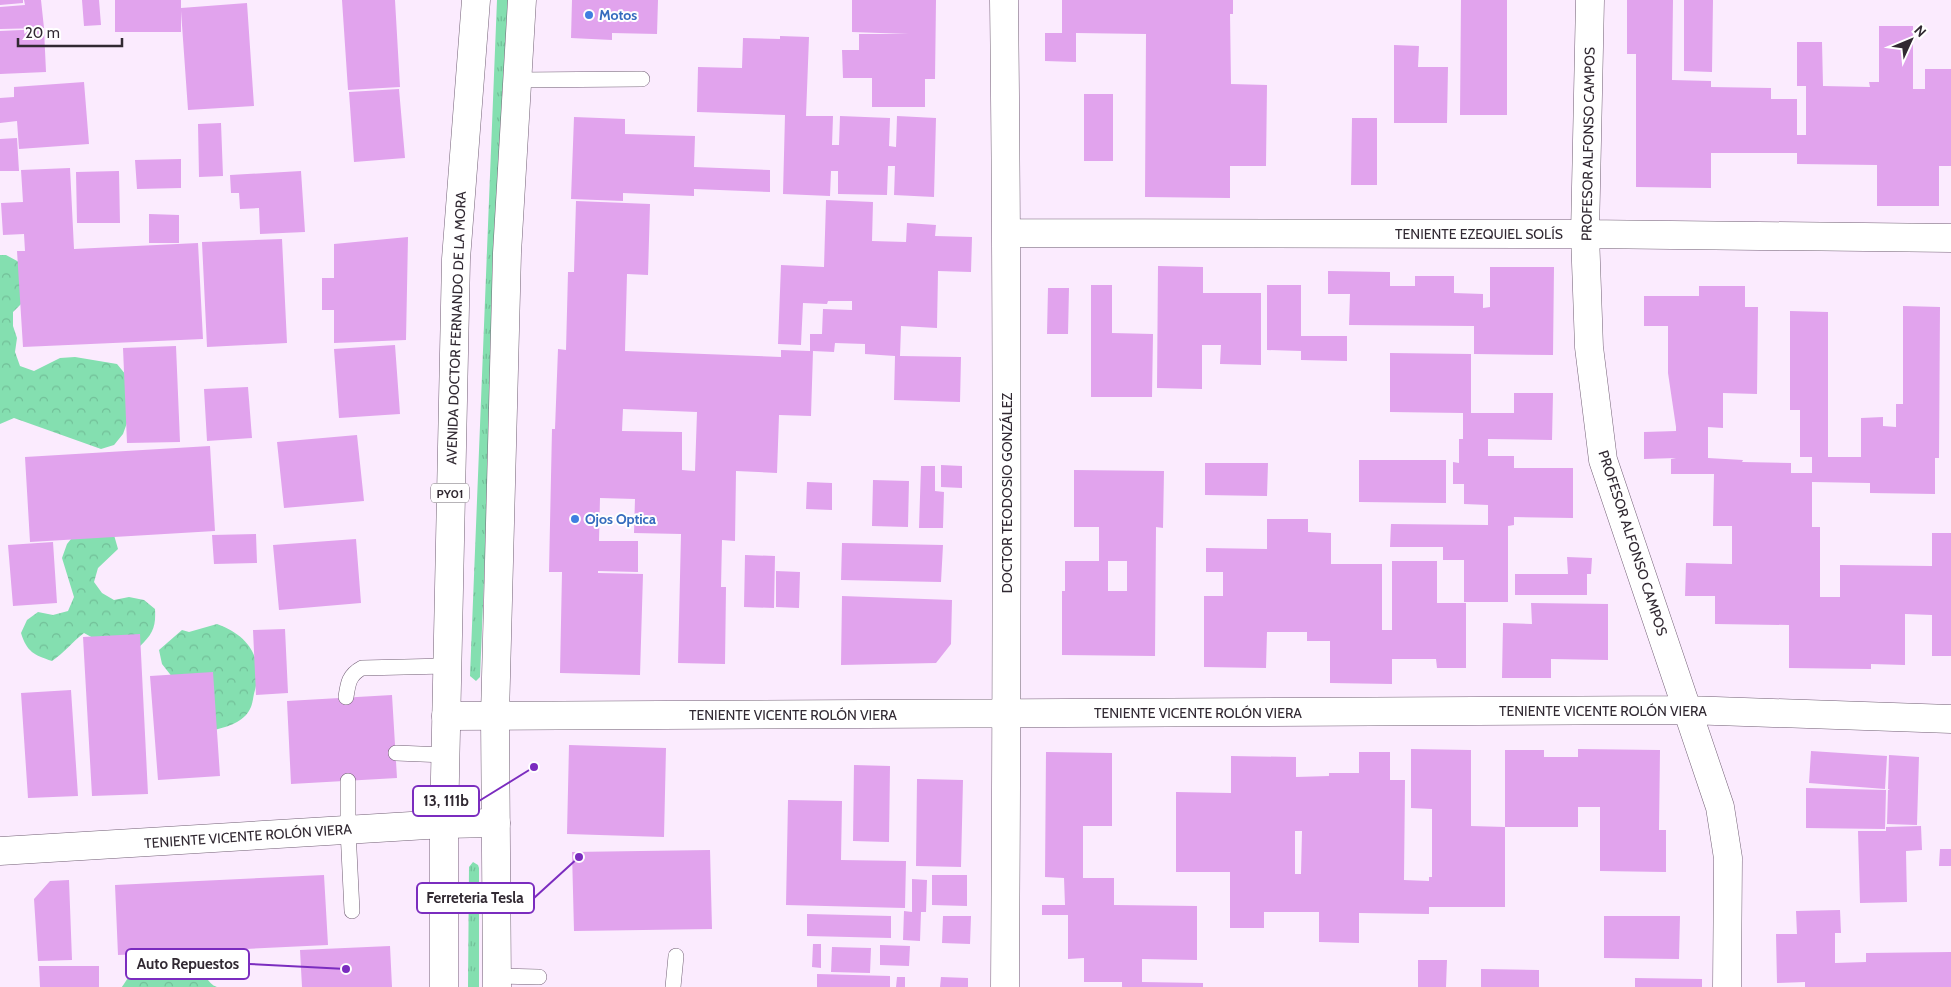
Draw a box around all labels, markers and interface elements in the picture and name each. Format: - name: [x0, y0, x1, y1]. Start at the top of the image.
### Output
- place label: Motos: [599, 6, 637, 24]
- marker: Motos: [583, 9, 595, 21]
- scale bar: [18, 15, 121, 47]
- north arrow: [1886, 15, 1936, 65]
- text: N: [1910, 21, 1930, 41]
- text: 20 m: [25, 24, 60, 42]
- street label: PROFESOR ALFONSO CAMPOS: [1577, 47, 1599, 241]
- street label: AVENIDA DOCTOR FERNANDO DE LA MORA: [442, 191, 470, 465]
- street label: TENIENTE EZEQUIEL SOLÍS: [1395, 225, 1563, 243]
- street label: DOCTOR TEODOSIO GONZÁLEZ: [998, 393, 1016, 593]
- street label: PROFESOR ALFONSO CAMPOS: [1594, 448, 1672, 638]
- road number: PY01: [431, 483, 469, 502]
- place label: Ojos Optica: [585, 510, 656, 528]
- marker: Ojos Optica: [569, 513, 581, 525]
- street label: TENIENTE VICENTE ROLÓN VIERA: [1499, 702, 1707, 720]
- street label: TENIENTE VICENTE ROLÓN VIERA: [1094, 704, 1302, 722]
- street label: TENIENTE VICENTE ROLÓN VIERA: [689, 706, 897, 724]
- callout: 13, 111b: [413, 786, 479, 816]
- text: 13, 111b: [423, 792, 469, 810]
- street label: TENIENTE VICENTE ROLÓN VIERA: [144, 820, 353, 852]
- callout: Ferreteria Tesla: [417, 883, 534, 913]
- text: Ferreteria Tesla: [426, 889, 524, 907]
- callout: Auto Repuestos: [126, 949, 249, 979]
- text: Auto Repuestos: [137, 955, 239, 973]

